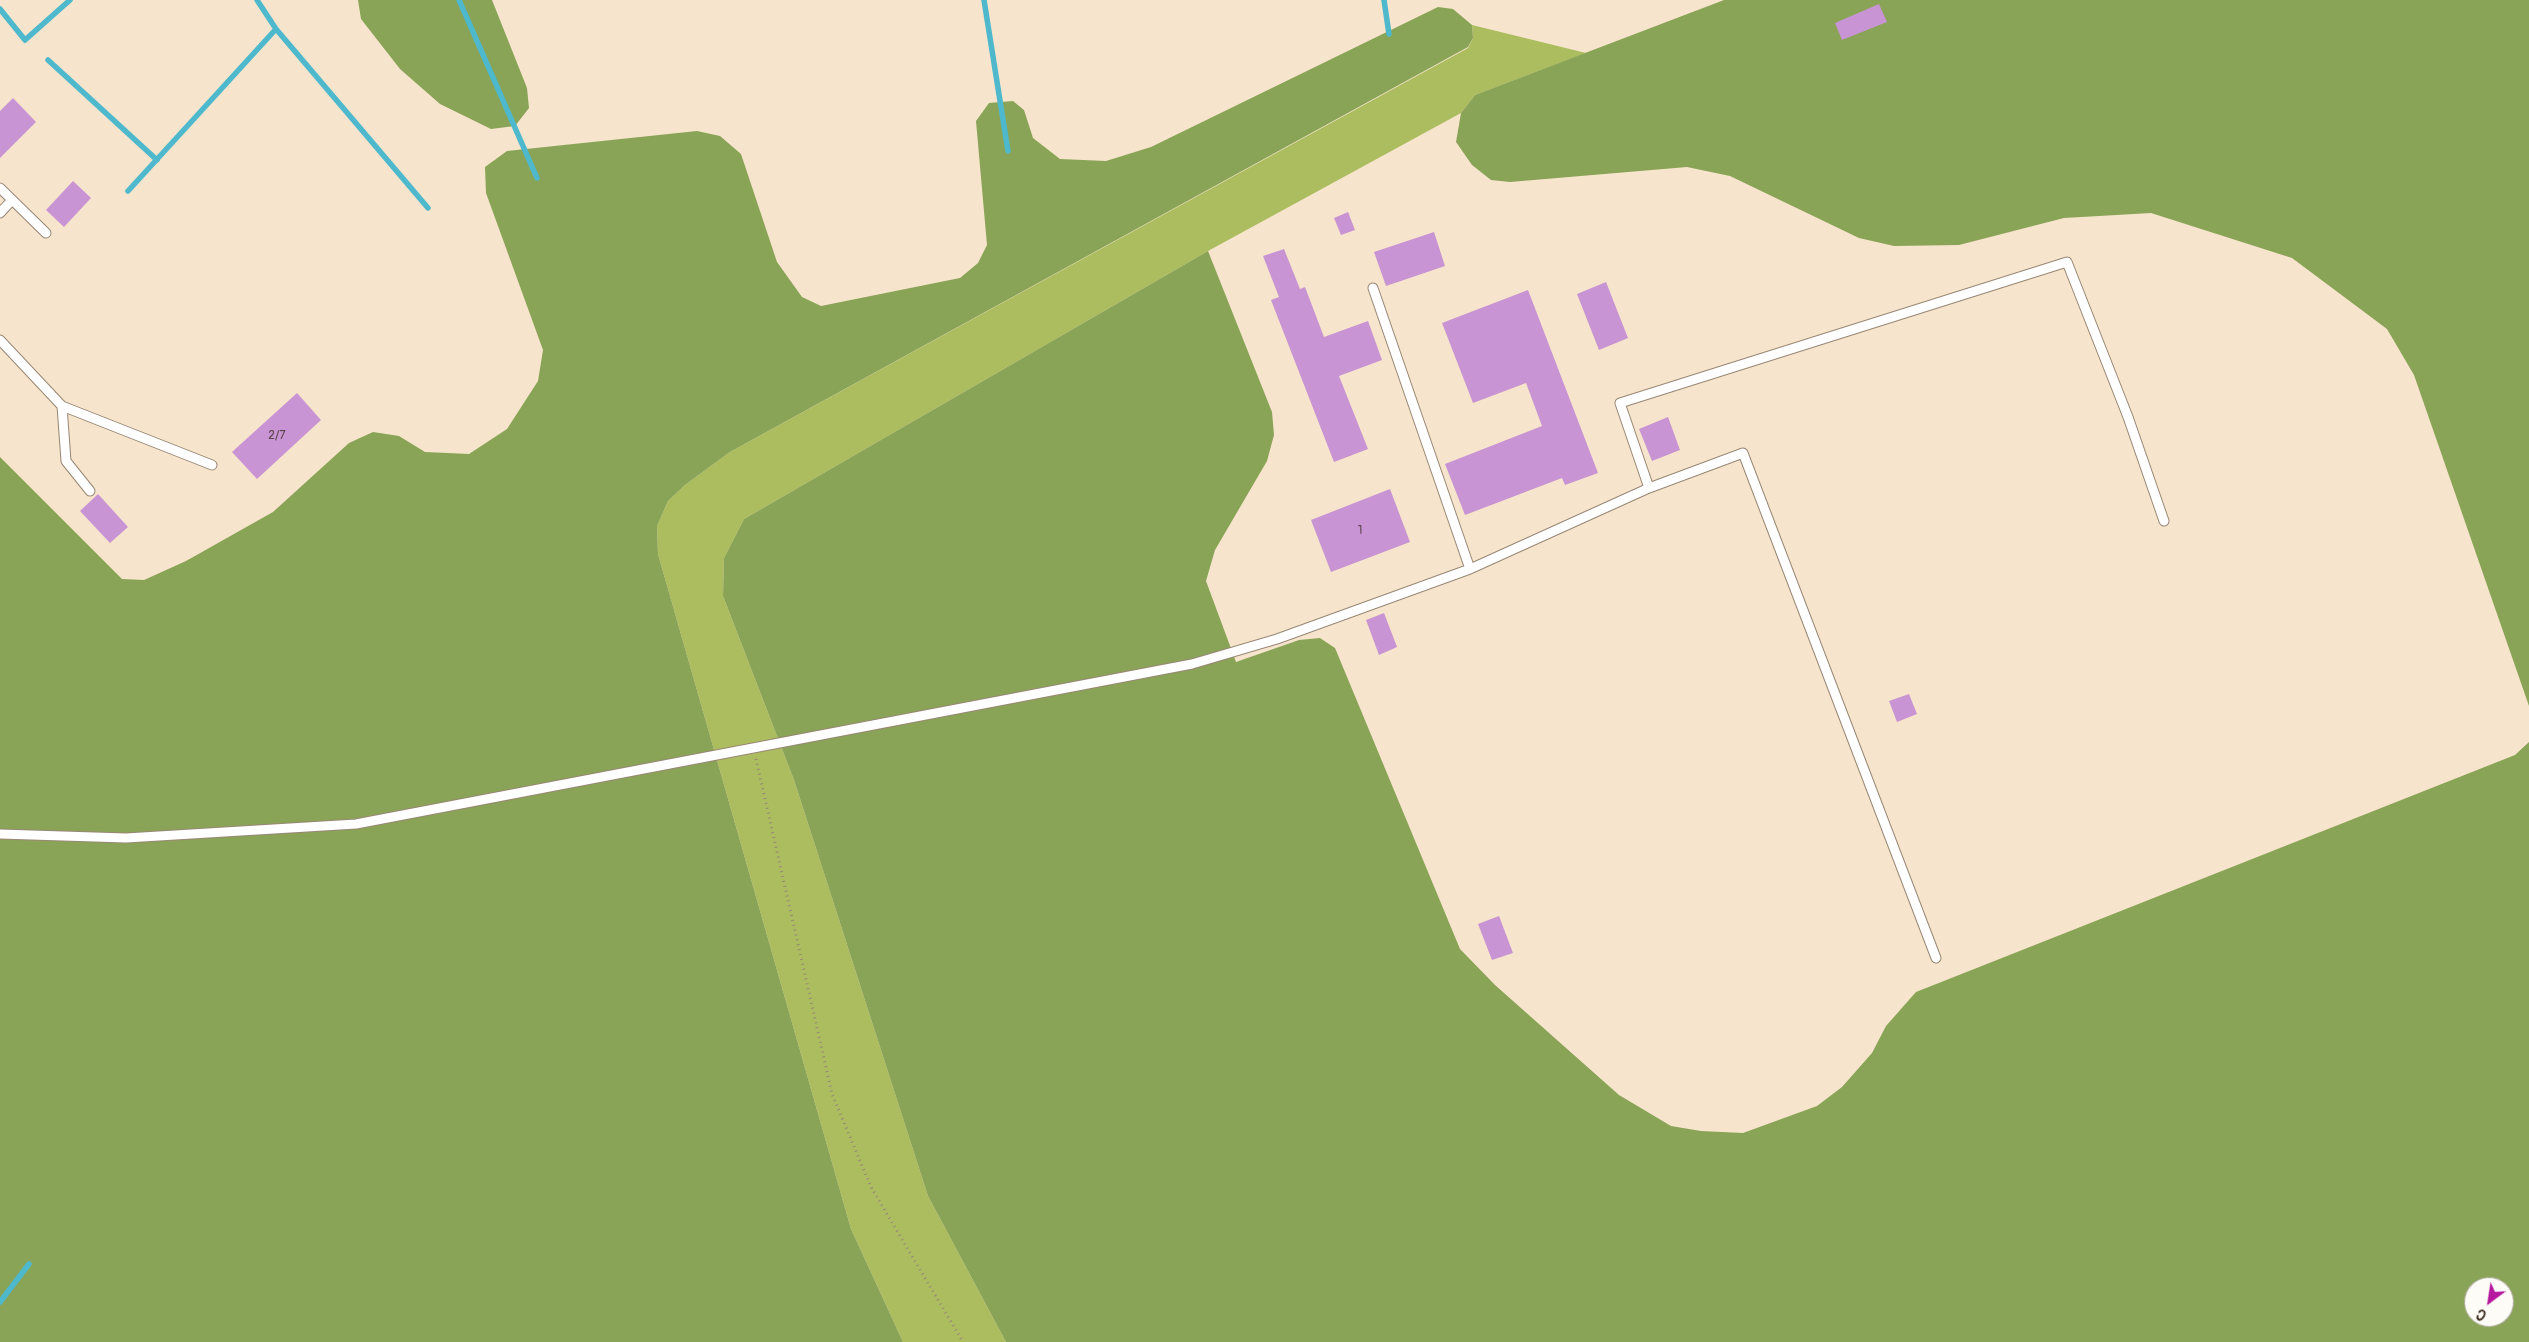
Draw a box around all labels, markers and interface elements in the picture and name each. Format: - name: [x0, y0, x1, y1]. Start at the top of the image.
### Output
- house number: 2/7: [268, 429, 286, 443]
- house number: 1: [1358, 524, 1362, 538]
- north arrow: [2464, 1277, 2514, 1327]
- text: С: [2473, 1305, 2490, 1324]

